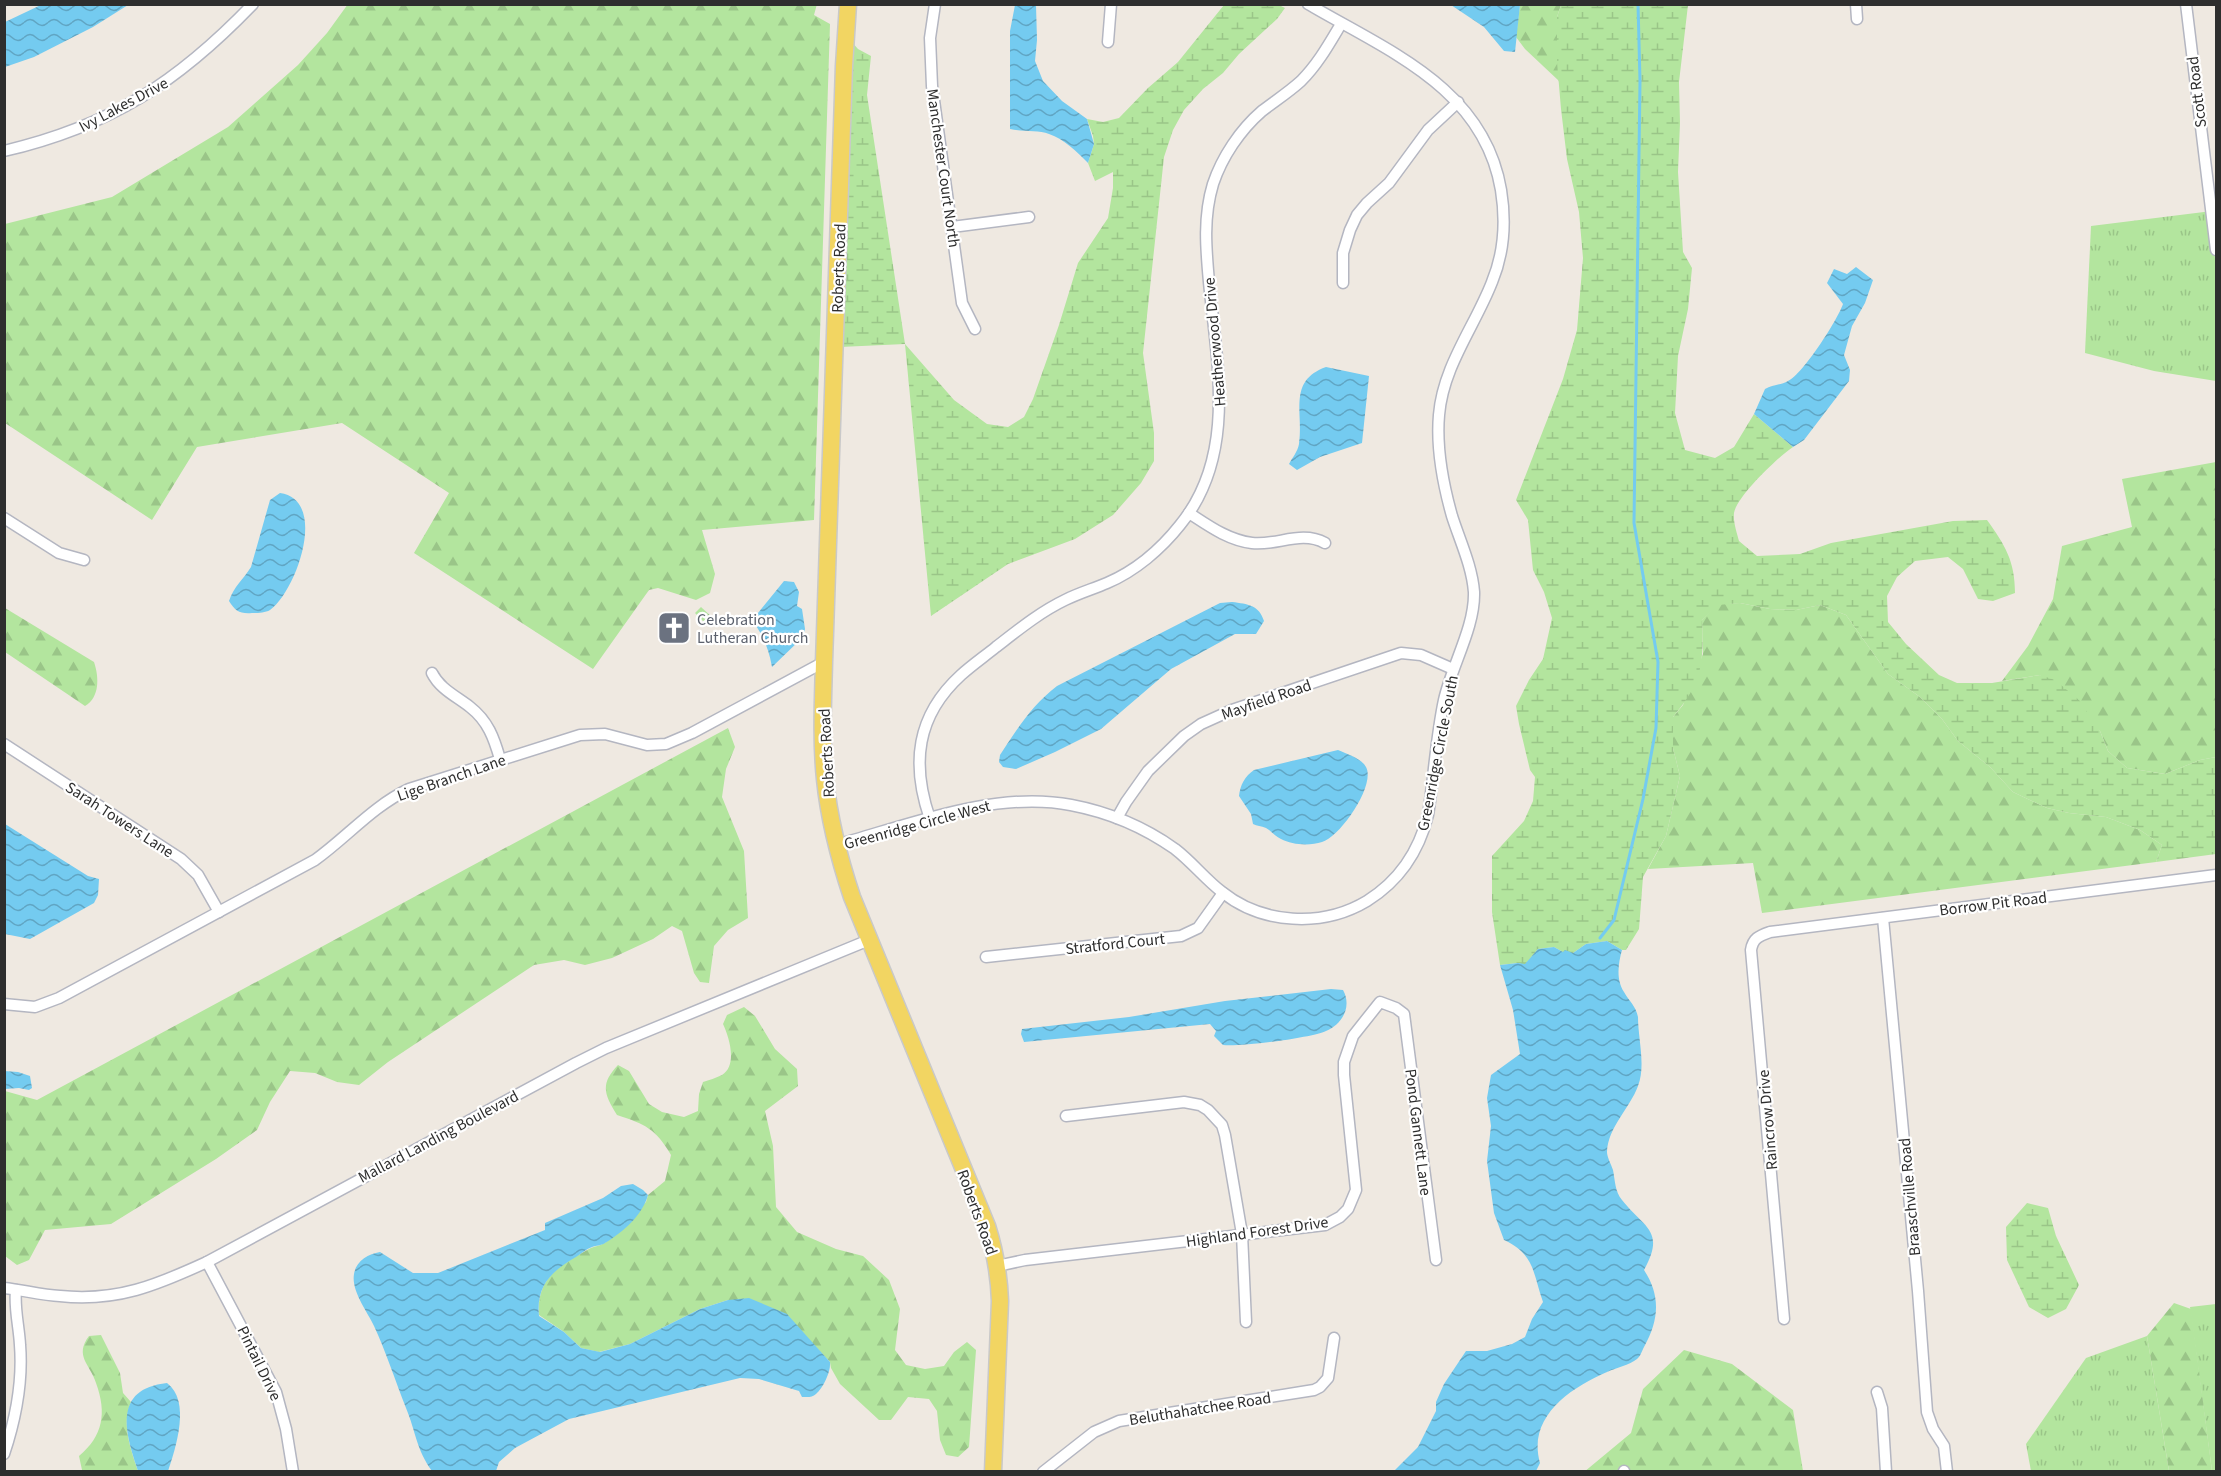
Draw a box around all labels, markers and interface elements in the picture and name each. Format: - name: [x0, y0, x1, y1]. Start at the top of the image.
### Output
- street label: Scott Road: [2182, 55, 2212, 129]
- street label: Ivy Lakes Drive: [75, 72, 172, 138]
- street label: Manchester Court North: [921, 87, 965, 249]
- street label: Roberts Road: [826, 223, 852, 313]
- street label: Heatherwood Drive: [1198, 276, 1232, 407]
- place label: Celebration Lutheran Church: [697, 609, 809, 649]
- church icon: Celebration Lutheran Church: [656, 610, 692, 646]
- street label: Greenridge Circle South: [1412, 673, 1464, 833]
- street label: Mayfield Road: [1218, 674, 1314, 726]
- street label: Roberts Road: [814, 708, 840, 798]
- street label: Lige Branch Lane: [394, 749, 509, 807]
- street label: Sarah Towers Lane: [61, 777, 178, 863]
- street label: Greenridge Circle West: [842, 795, 993, 855]
- street label: Borrow Pit Road: [1938, 886, 2048, 922]
- street label: Stratford Court: [1064, 928, 1167, 960]
- street label: Pond Gannett Lane: [1399, 1067, 1437, 1197]
- street label: Raincrow Drive: [1753, 1069, 1783, 1171]
- street label: Mallard Landing Boulevard: [354, 1085, 523, 1189]
- street label: Braaschville Road: [1894, 1137, 1926, 1257]
- street label: Roberts Road: [951, 1167, 1003, 1258]
- street label: Highland Forest Drive: [1185, 1211, 1330, 1253]
- street label: Pintail Drive: [232, 1322, 287, 1405]
- street label: Beluthahatchee Road: [1128, 1387, 1273, 1431]

